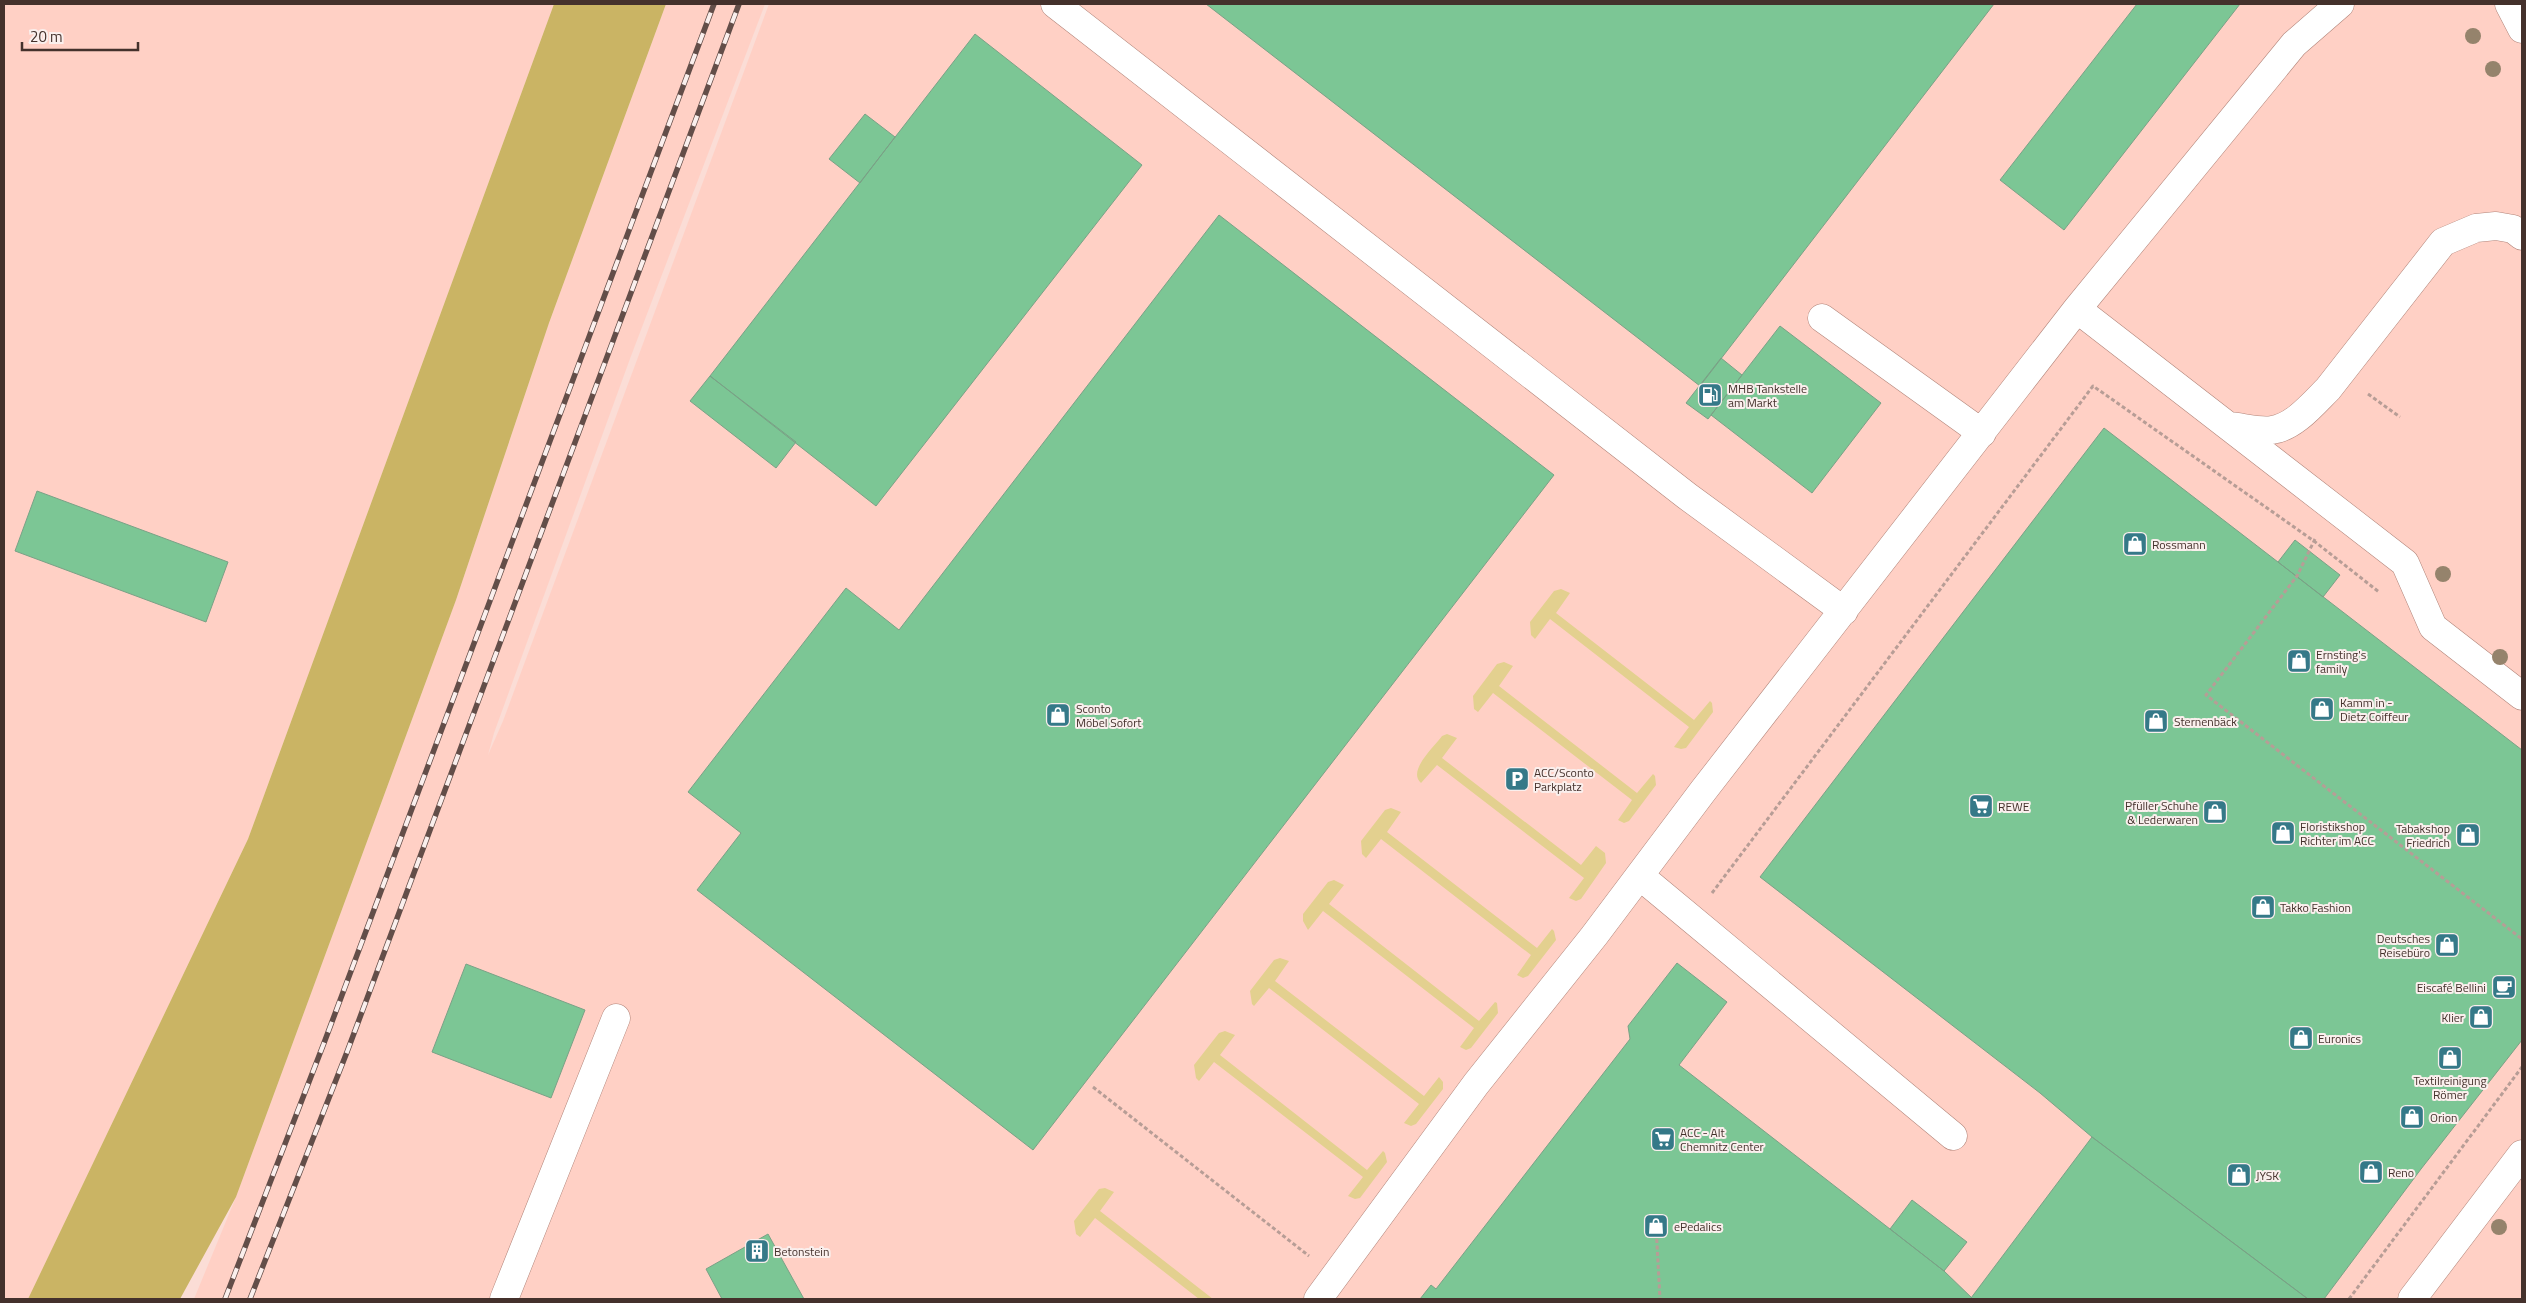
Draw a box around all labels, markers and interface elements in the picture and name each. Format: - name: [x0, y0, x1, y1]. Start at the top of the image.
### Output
- scale bar: [22, 20, 139, 52]
- text: 20 m: [30, 25, 63, 48]
- place label: MHB Tankstelle am Markt: [1728, 379, 1807, 412]
- fuel station icon: MHB Tankstelle am Markt: [1697, 382, 1723, 408]
- shop icon: Rossmann: [2122, 531, 2148, 557]
- place label: Rossmann: [2152, 535, 2206, 554]
- place label: Ernsting's family: [2316, 645, 2367, 678]
- shop icon: Ernsting's family: [2286, 648, 2312, 674]
- place label: Kamm in - Dietz Coiffeur: [2340, 693, 2409, 726]
- shop icon: Kamm in - Dietz Coiffeur: [2309, 696, 2335, 722]
- place label: Sconto Möbel Sofort: [1076, 699, 1142, 732]
- shop icon: Sconto Möbel Sofort: [1045, 702, 1071, 728]
- shop icon: Sternenbäck: [2143, 708, 2169, 734]
- place label: Sternenbäck: [2174, 712, 2237, 731]
- place label: ACC/Sconto Parkplatz: [1534, 763, 1594, 796]
- parking icon: ACC/Sconto Parkplatz: [1504, 766, 1530, 792]
- supermarket icon: REWE: [1968, 793, 1994, 819]
- place label: Pfüller Schuhe & Lederwaren: [2125, 796, 2198, 829]
- place label: REWE: [1998, 797, 2030, 816]
- shop icon: Pfüller Schuhe & Lederwaren: [2202, 799, 2228, 825]
- place label: Floristikshop Richter im ACC: [2300, 817, 2374, 850]
- place label: Tabakshop Friedrich: [2396, 819, 2450, 852]
- shop icon: Floristikshop Richter im ACC: [2270, 820, 2296, 846]
- shop icon: Tabakshop Friedrich: [2455, 822, 2481, 848]
- shop icon: Takko Fashion: [2250, 894, 2276, 920]
- place label: Takko Fashion: [2280, 898, 2351, 917]
- place label: Deutsches Reisebüro: [2377, 929, 2430, 962]
- shop icon: Deutsches Reisebüro: [2434, 932, 2460, 958]
- cafe icon: Eiscafé Bellini: [2491, 974, 2517, 1000]
- place label: Eiscafé Bellini: [2417, 978, 2486, 997]
- shop icon: Klier: [2468, 1004, 2494, 1030]
- place label: Klier: [2442, 1008, 2464, 1027]
- shop icon: Euronics: [2288, 1025, 2314, 1051]
- place label: Euronics: [2318, 1029, 2362, 1048]
- shop icon: Textilreinigung Römer: [2437, 1045, 2463, 1071]
- place label: Textilreinigung Römer: [2413, 1071, 2487, 1104]
- shop icon: Orion: [2399, 1104, 2425, 1130]
- place label: Orion: [2430, 1108, 2457, 1127]
- place label: ACC - Alt Chemnitz Center: [1680, 1123, 1764, 1156]
- supermarket icon: ACC - Alt Chemnitz Center: [1650, 1126, 1676, 1152]
- shop icon: Reno: [2358, 1159, 2384, 1185]
- shop icon: JYSK: [2226, 1162, 2252, 1188]
- place label: Reno: [2388, 1163, 2414, 1182]
- place label: JYSK: [2256, 1166, 2279, 1185]
- shop icon: ePedalics: [1643, 1213, 1669, 1239]
- place label: ePedalics: [1674, 1217, 1722, 1236]
- building icon: Betonstein: [744, 1238, 770, 1264]
- place label: Betonstein: [774, 1242, 829, 1261]

